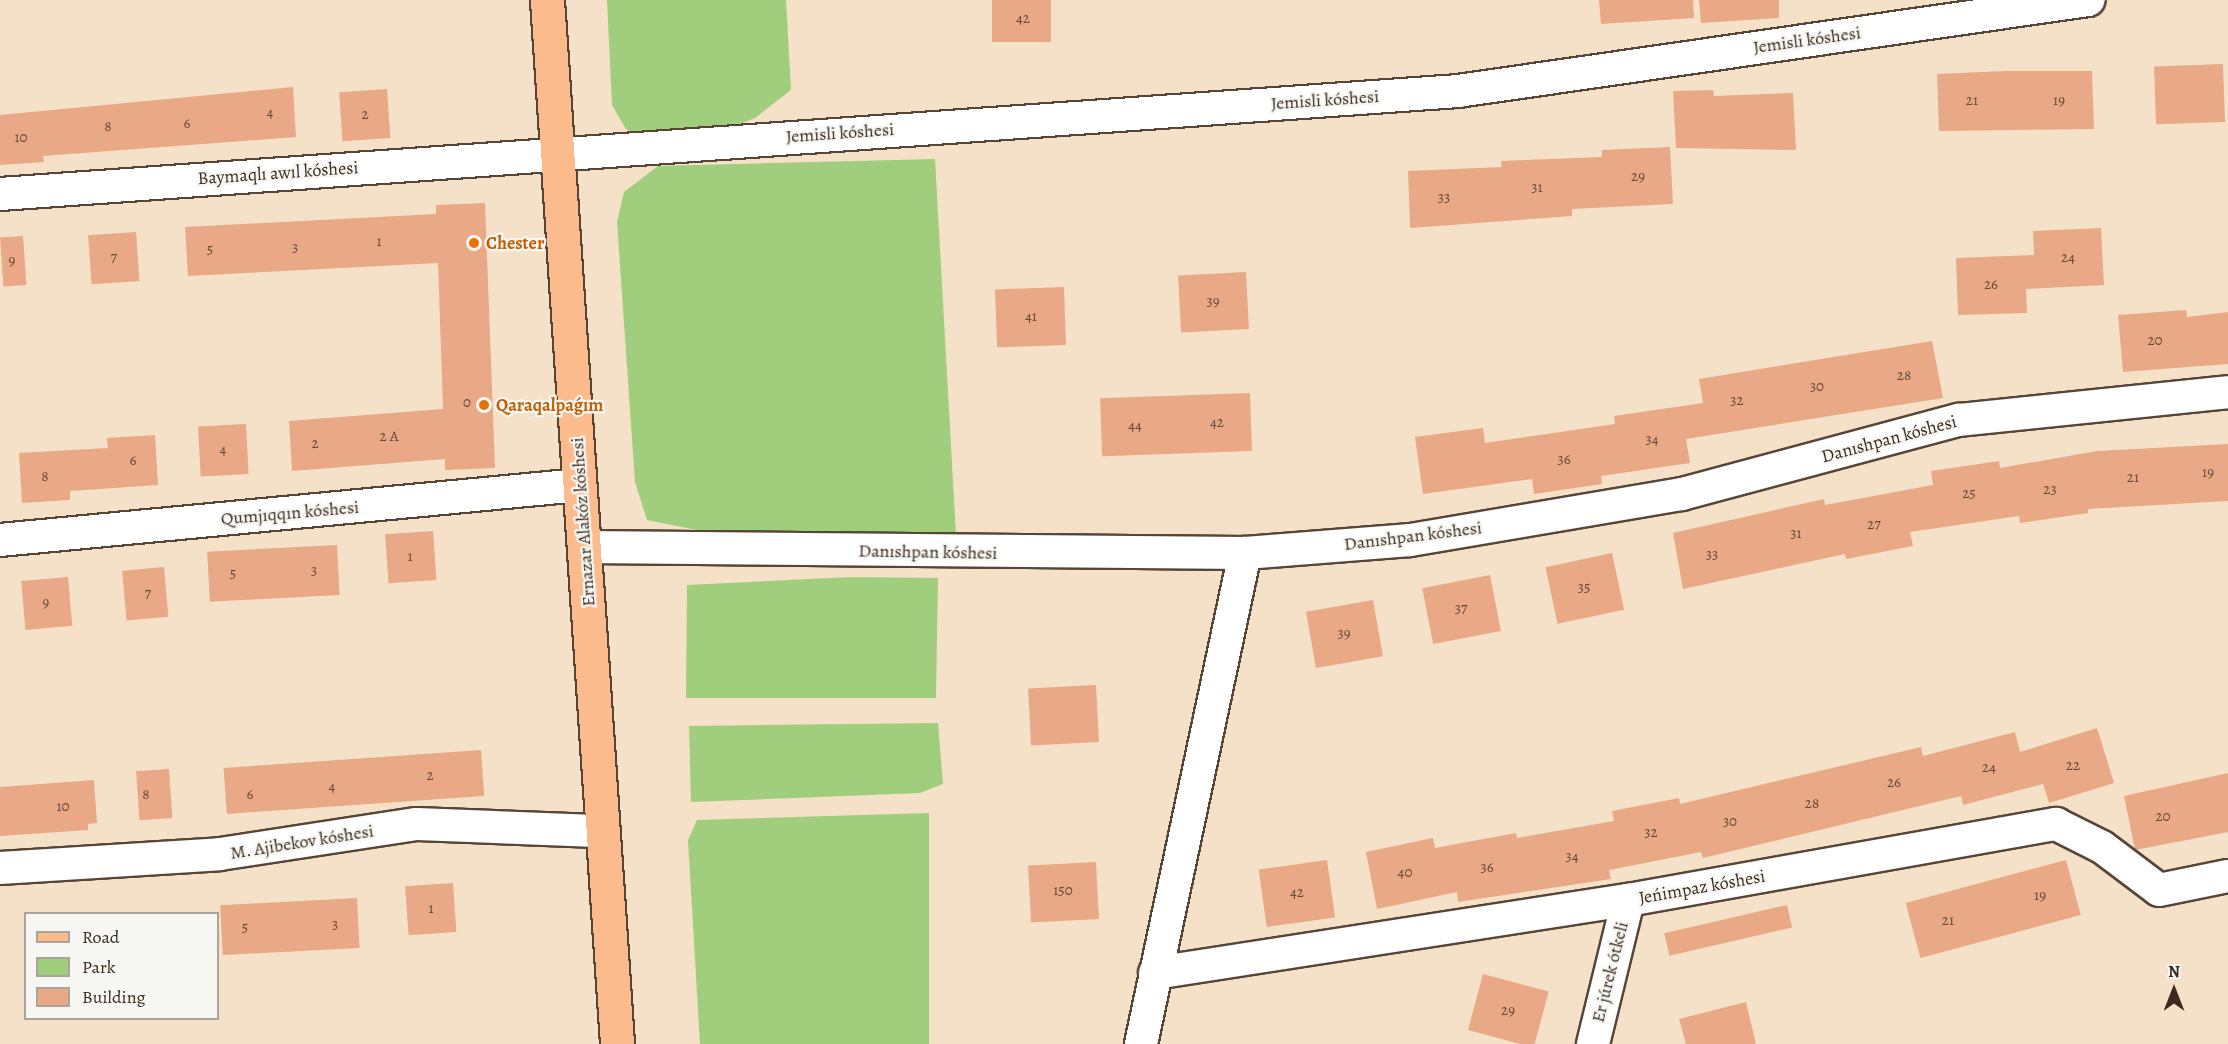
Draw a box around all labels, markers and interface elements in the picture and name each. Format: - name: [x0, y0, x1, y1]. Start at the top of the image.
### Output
- house number: 42: [1016, 10, 1030, 28]
- street label: Jemisli kóshesi: [1752, 22, 1862, 58]
- street label: Jemisli kóshesi: [1270, 85, 1380, 115]
- house number: 21: [1966, 92, 1978, 110]
- house number: 19: [2053, 92, 2065, 110]
- house number: 4: [267, 104, 273, 122]
- house number: 2: [361, 106, 369, 124]
- house number: 6: [184, 115, 190, 133]
- house number: 8: [104, 118, 112, 136]
- street label: Jemisli kóshesi: [785, 118, 895, 148]
- house number: 10: [14, 129, 28, 147]
- street label: Baymaqlı awıl kóshesi: [197, 157, 359, 189]
- house number: 29: [1631, 168, 1645, 186]
- house number: 31: [1531, 179, 1543, 197]
- house number: 33: [1438, 189, 1450, 207]
- place label: Chester: [486, 232, 544, 254]
- house number: 1: [376, 233, 382, 251]
- marker: Chester: [467, 236, 481, 250]
- house number: 3: [292, 239, 298, 257]
- house number: 5: [207, 241, 213, 259]
- house number: 7: [111, 249, 117, 267]
- house number: 24: [2061, 249, 2075, 267]
- house number: 9: [9, 252, 15, 270]
- house number: 26: [1984, 276, 1998, 294]
- house number: 39: [1206, 293, 1220, 311]
- house number: 41: [1025, 308, 1037, 326]
- house number: 20: [2147, 332, 2163, 350]
- house number: 28: [1897, 367, 1911, 385]
- house number: 30: [1810, 378, 1824, 396]
- house number: 32: [1730, 392, 1744, 410]
- house number: 0: [463, 394, 471, 412]
- place label: Qaraqalpaǵım: [496, 394, 603, 416]
- marker: Qaraqalpaǵım: [477, 398, 491, 412]
- street label: Danıshpan kóshesi: [1819, 411, 1959, 467]
- house number: 42: [1210, 414, 1224, 432]
- house number: 44: [1128, 417, 1142, 435]
- house number: 2 А: [380, 428, 398, 446]
- house number: 34: [1645, 431, 1659, 449]
- house number: 2: [311, 435, 319, 453]
- street label: Ernazar Alakóz kóshesi: [566, 437, 600, 607]
- house number: 4: [220, 441, 226, 459]
- house number: 36: [1557, 451, 1571, 469]
- house number: 6: [130, 452, 136, 470]
- house number: 19: [2202, 464, 2214, 482]
- house number: 8: [41, 468, 49, 486]
- house number: 21: [2127, 469, 2139, 487]
- house number: 23: [2043, 481, 2057, 499]
- house number: 25: [1962, 485, 1976, 503]
- street label: Qumjıqqın kóshesi: [220, 496, 360, 530]
- house number: 27: [1867, 516, 1881, 534]
- street label: Danıshpan kóshesi: [1343, 517, 1483, 555]
- house number: 31: [1790, 525, 1802, 543]
- street label: Danıshpan kóshesi: [858, 540, 998, 564]
- house number: 33: [1706, 546, 1718, 564]
- house number: 1: [407, 548, 413, 566]
- house number: 3: [311, 562, 317, 580]
- house number: 5: [230, 565, 236, 583]
- house number: 35: [1578, 579, 1590, 597]
- house number: 7: [145, 585, 151, 603]
- house number: 9: [43, 594, 49, 612]
- house number: 37: [1455, 600, 1467, 618]
- house number: 39: [1337, 625, 1351, 643]
- house number: 22: [2066, 757, 2080, 775]
- house number: 24: [1982, 759, 1996, 777]
- house number: 2: [426, 767, 434, 785]
- house number: 26: [1887, 774, 1901, 792]
- house number: 4: [329, 778, 335, 796]
- house number: 8: [142, 786, 150, 804]
- house number: 6: [247, 786, 253, 804]
- house number: 28: [1805, 795, 1819, 813]
- house number: 10: [56, 798, 70, 816]
- house number: 20: [2155, 808, 2171, 826]
- house number: 30: [1723, 813, 1737, 831]
- street label: M. Ajibekov kóshesi: [229, 820, 375, 864]
- house number: 32: [1644, 824, 1658, 842]
- house number: 34: [1565, 848, 1579, 866]
- house number: 36: [1480, 859, 1494, 877]
- house number: 40: [1398, 864, 1412, 882]
- street label: Jeńimpaz kóshesi: [1637, 865, 1767, 909]
- house number: 150: [1053, 882, 1073, 900]
- house number: 42: [1290, 884, 1304, 902]
- house number: 19: [2034, 887, 2046, 905]
- house number: 1: [428, 900, 434, 918]
- legend: [24, 912, 219, 1020]
- house number: 21: [1942, 912, 1954, 930]
- house number: 3: [332, 916, 338, 934]
- house number: 5: [242, 919, 248, 937]
- street label: Er júrek ótkeli: [1587, 919, 1633, 1025]
- text: Road: [82, 925, 119, 949]
- text: Park: [82, 955, 116, 979]
- north arrow: [2144, 960, 2204, 1020]
- text: N: [2168, 961, 2180, 983]
- text: Building: [82, 985, 146, 1009]
- house number: 29: [1501, 1002, 1515, 1020]

